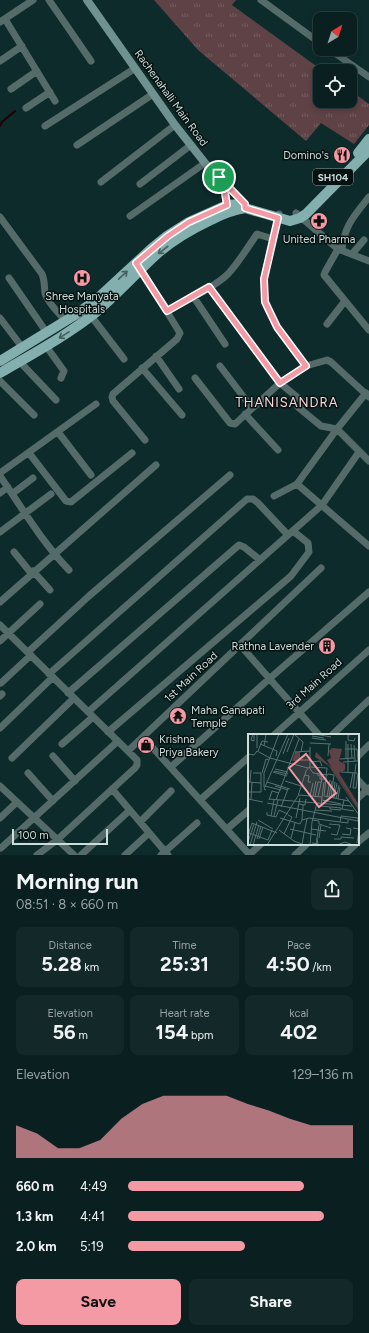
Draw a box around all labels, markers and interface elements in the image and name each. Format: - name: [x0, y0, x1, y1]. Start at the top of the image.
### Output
- north arrow: [313, 12, 357, 56]
- map controls: [313, 12, 357, 108]
- street label: Rachenahalli Main Road: [132, 47, 210, 149]
- button: locate: [313, 64, 357, 108]
- restaurant icon: Domino's: [332, 145, 352, 165]
- place label: Domino's: [283, 149, 329, 162]
- pin: [202, 160, 236, 194]
- icon: arrive: [208, 166, 230, 188]
- road number: SH104: [313, 169, 353, 185]
- pharmacy icon: United Pharma: [309, 211, 329, 231]
- place label: United Pharma: [283, 233, 355, 246]
- one-way arrow: [157, 246, 168, 255]
- hospital icon: Shree Manyata Hospitals: [72, 268, 92, 288]
- one-way arrow: [118, 270, 129, 279]
- place label: Shree Manyata Hospitals: [45, 290, 119, 316]
- one-way arrow: [58, 331, 70, 339]
- district label: THANISANDRA: [235, 395, 339, 410]
- building icon: Rathna Lavender: [317, 636, 337, 656]
- place label: Rathna Lavender: [232, 640, 314, 653]
- street label: 1st Main Road: [162, 649, 220, 705]
- street label: 3rd Main Road: [283, 656, 345, 712]
- place label: Maha Ganapati Temple: [191, 704, 265, 730]
- temple icon: Maha Ganapati Temple: [168, 706, 188, 726]
- place label: Krishna Priya Bakery: [159, 733, 219, 759]
- inset map: [248, 734, 359, 845]
- shop icon: Krishna Priya Bakery: [136, 735, 156, 755]
- scale bar: [12, 827, 108, 846]
- text: 100 m: [18, 829, 49, 842]
- text: Morning run: [16, 868, 139, 895]
- button: share: [311, 868, 353, 910]
- text: 08:51 · 8 × 660 m: [16, 897, 118, 912]
- text: Distance: [49, 939, 92, 952]
- text: Time: [172, 939, 196, 952]
- text: Pace: [287, 939, 311, 952]
- text: 5.28: [41, 952, 82, 976]
- text: 25:31: [160, 952, 209, 976]
- text: 4:50: [266, 952, 310, 976]
- text: km: [82, 961, 99, 974]
- text: /km: [310, 961, 331, 974]
- text: Elevation: [48, 1007, 93, 1020]
- text: Heart rate: [160, 1007, 209, 1020]
- text: kcal: [289, 1007, 308, 1020]
- text: 56: [53, 1020, 76, 1044]
- text: 154: [156, 1020, 188, 1044]
- text: 402: [280, 1020, 317, 1044]
- text: m: [76, 1029, 88, 1042]
- text: bpm: [188, 1029, 213, 1042]
- text: Elevation: [16, 1067, 69, 1082]
- text: 129–136 m: [292, 1067, 353, 1082]
- text: 660 m: [16, 1179, 54, 1194]
- text: 4:49: [80, 1179, 107, 1194]
- text: 1.3 km: [16, 1209, 53, 1224]
- text: 4:41: [80, 1209, 105, 1224]
- text: 2.0 km: [16, 1239, 57, 1254]
- text: 5:19: [80, 1239, 104, 1254]
- button: Save: [16, 1279, 181, 1325]
- button: Share: [189, 1279, 353, 1325]

